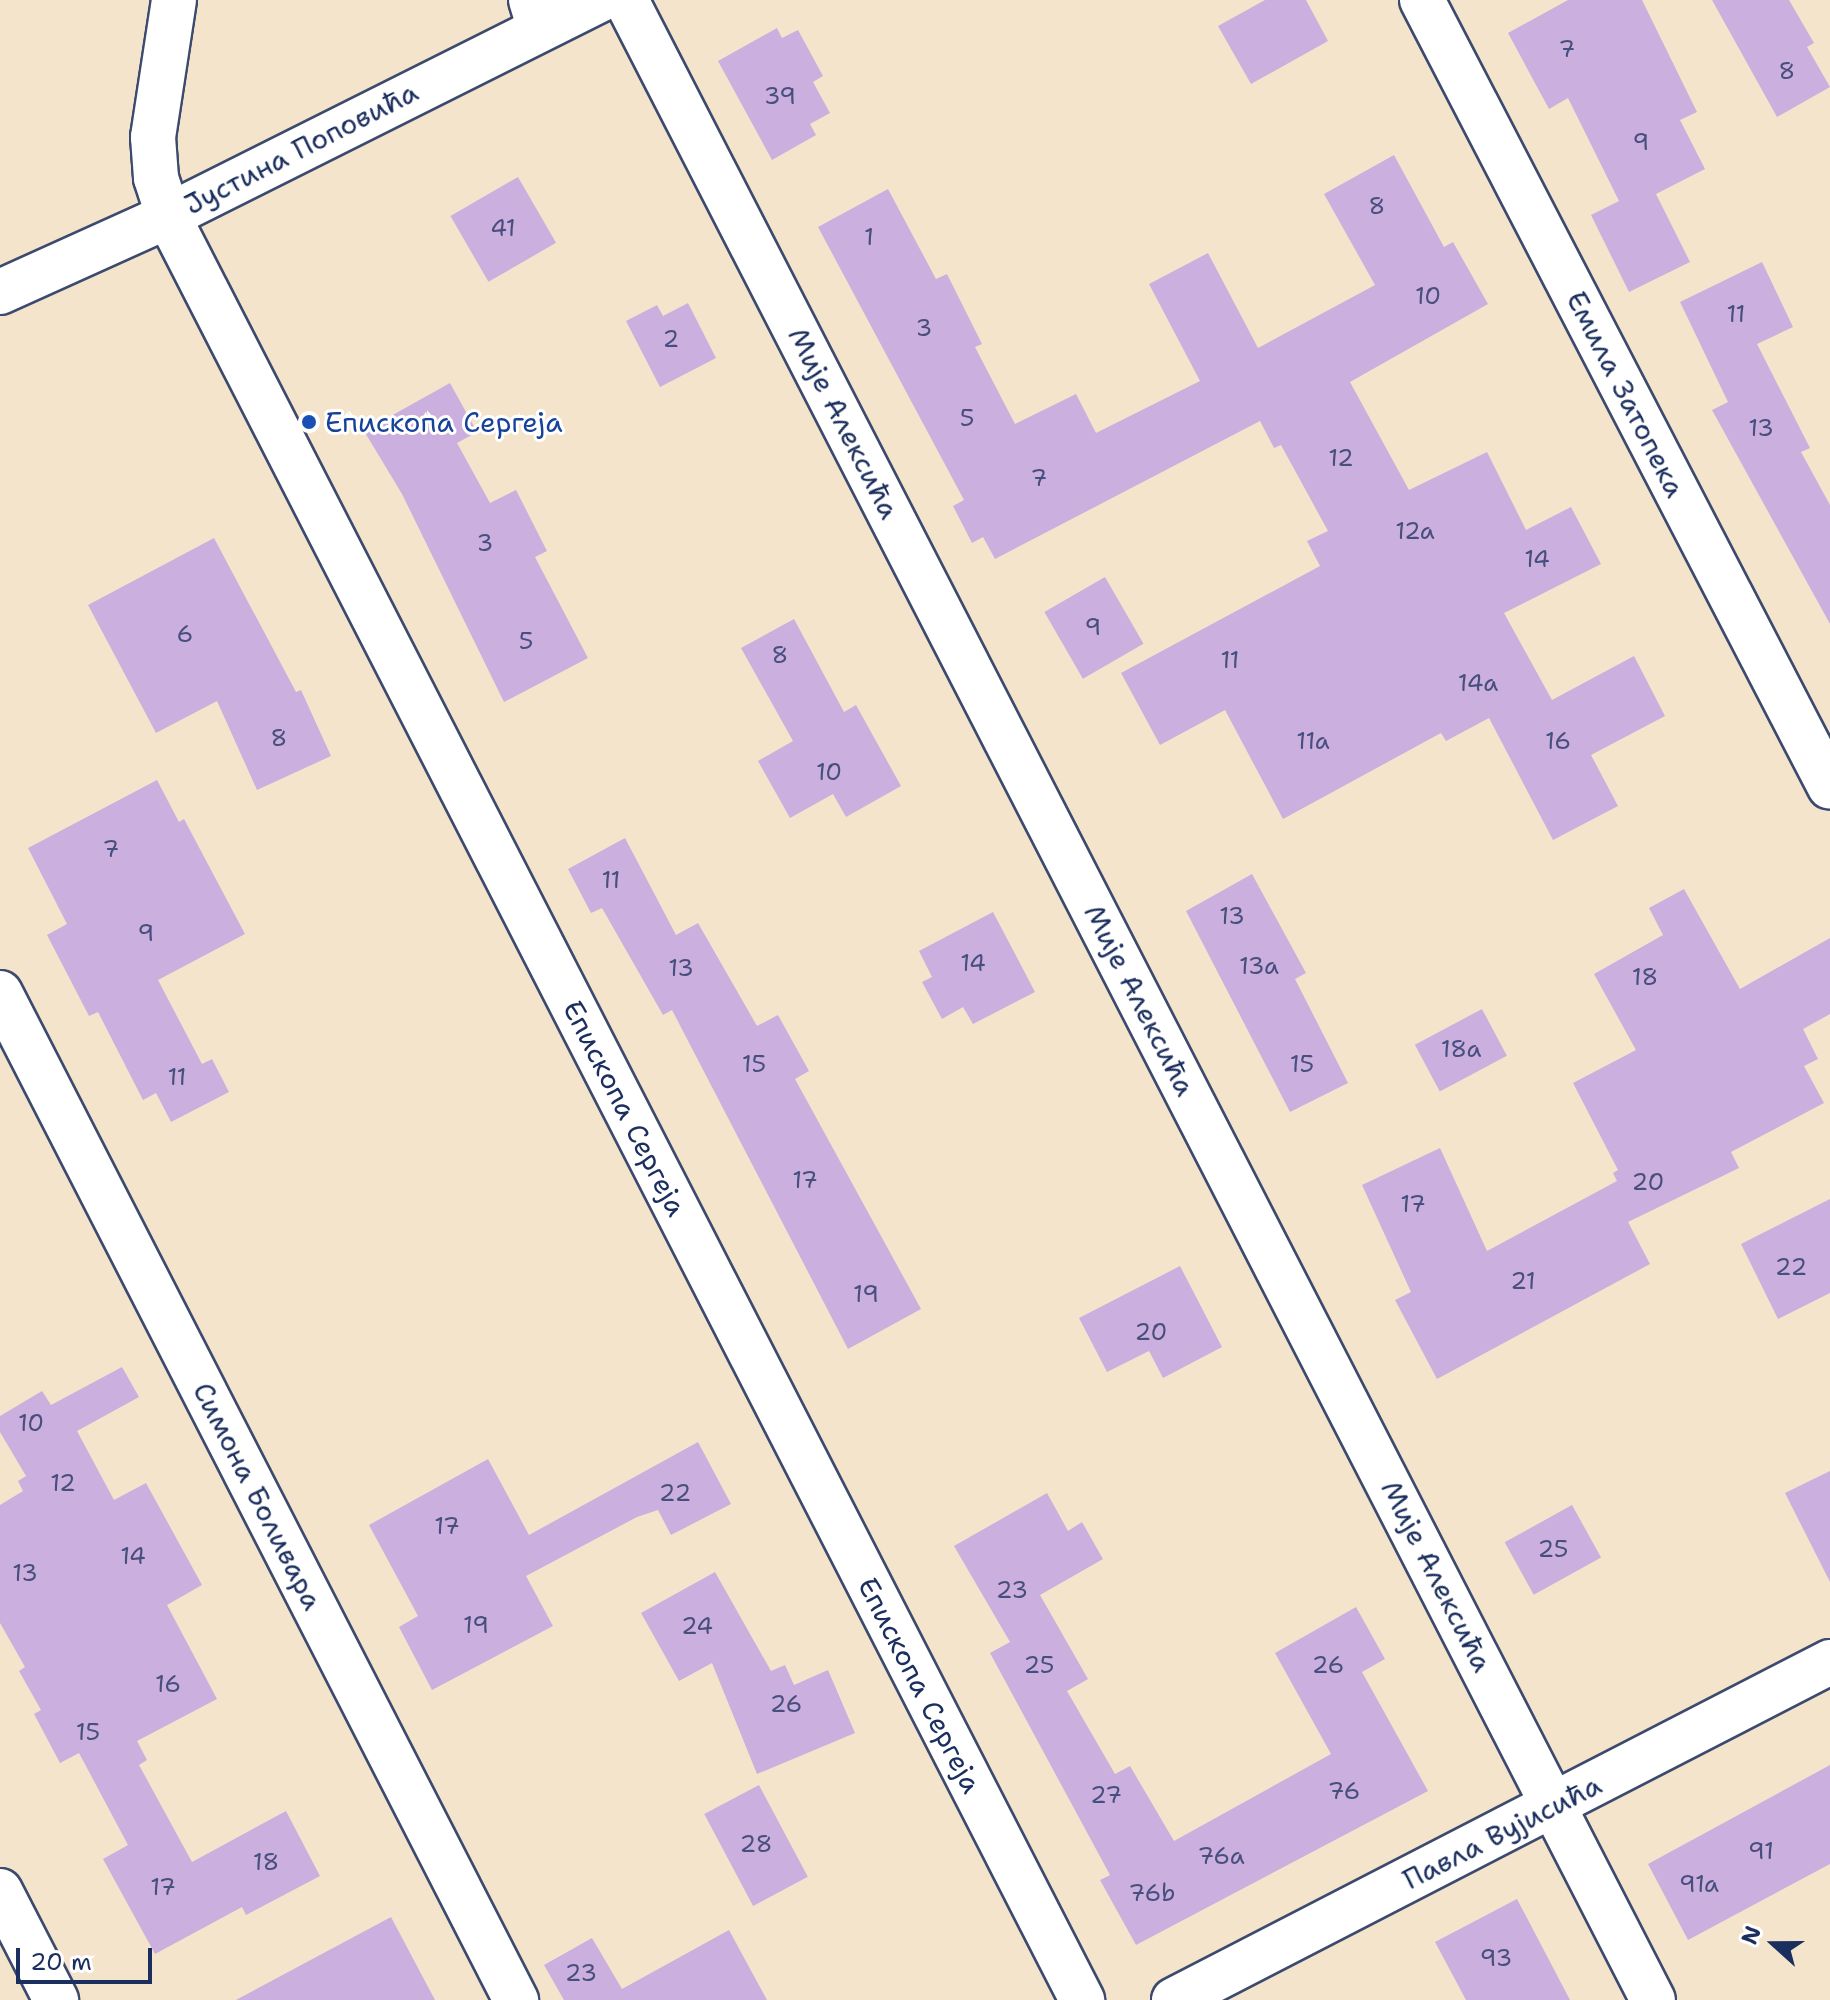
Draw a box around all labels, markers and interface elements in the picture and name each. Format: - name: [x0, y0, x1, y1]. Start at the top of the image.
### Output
- house number: 7: [1559, 36, 1575, 64]
- house number: 8: [1779, 58, 1795, 86]
- street label: Јустина Поповића: [179, 75, 423, 221]
- house number: 39: [764, 83, 796, 111]
- house number: 9: [1633, 129, 1649, 157]
- house number: 8: [1369, 193, 1385, 221]
- house number: 41: [490, 215, 516, 243]
- house number: 1: [864, 224, 874, 252]
- house number: 10: [1415, 283, 1441, 311]
- street label: Емила Затопека: [1560, 285, 1692, 503]
- house number: 11: [1726, 301, 1746, 329]
- house number: 3: [916, 315, 932, 343]
- street label: Мије Алексића: [781, 322, 907, 524]
- house number: 2: [663, 326, 679, 354]
- place label: Епископа Сергеја: [325, 405, 563, 439]
- house number: 5: [960, 405, 974, 433]
- marker: Епископа Сергеја: [300, 413, 318, 431]
- house number: 13: [1748, 415, 1774, 443]
- house number: 12: [1328, 445, 1354, 473]
- house number: 7: [1031, 465, 1047, 493]
- house number: 12a: [1395, 518, 1435, 546]
- house number: 3: [477, 530, 493, 558]
- house number: 14: [1524, 546, 1550, 574]
- house number: 9: [1085, 614, 1101, 642]
- house number: 6: [177, 621, 193, 649]
- house number: 5: [519, 628, 533, 656]
- house number: 8: [772, 642, 788, 670]
- house number: 11: [1220, 647, 1240, 675]
- house number: 14a: [1458, 670, 1498, 698]
- house number: 8: [271, 725, 287, 753]
- house number: 11a: [1296, 728, 1330, 756]
- house number: 16: [1545, 728, 1571, 756]
- house number: 10: [816, 759, 842, 787]
- house number: 7: [103, 836, 119, 864]
- house number: 11: [601, 867, 621, 895]
- street label: Мије Алексића: [1077, 899, 1203, 1101]
- house number: 13: [1219, 903, 1245, 931]
- house number: 9: [138, 920, 154, 948]
- house number: 14: [960, 950, 986, 978]
- house number: 13a: [1239, 953, 1279, 981]
- house number: 13: [668, 955, 694, 983]
- house number: 18: [1632, 964, 1658, 992]
- street label: Епископа Сергеја: [556, 995, 694, 1221]
- house number: 18a: [1441, 1036, 1481, 1064]
- house number: 15: [742, 1051, 766, 1079]
- house number: 15: [1290, 1051, 1314, 1079]
- house number: 11: [167, 1064, 187, 1092]
- house number: 17: [792, 1167, 818, 1195]
- house number: 20: [1632, 1169, 1664, 1197]
- house number: 17: [1400, 1191, 1426, 1219]
- house number: 22: [1775, 1254, 1807, 1282]
- house number: 21: [1510, 1268, 1536, 1296]
- house number: 19: [853, 1281, 879, 1309]
- house number: 20: [1135, 1319, 1167, 1347]
- street label: Симона Боливара: [186, 1377, 330, 1615]
- house number: 10: [18, 1410, 44, 1438]
- house number: 12: [50, 1470, 76, 1498]
- street label: Мије Алексића: [1374, 1475, 1500, 1677]
- house number: 22: [659, 1480, 691, 1508]
- house number: 17: [434, 1513, 460, 1541]
- house number: 25: [1537, 1536, 1569, 1564]
- house number: 14: [120, 1543, 146, 1571]
- house number: 13: [12, 1560, 38, 1588]
- street label: Епископа Сергеја: [851, 1572, 989, 1798]
- house number: 23: [996, 1577, 1028, 1605]
- house number: 19: [463, 1612, 489, 1640]
- house number: 24: [681, 1613, 713, 1641]
- house number: 25: [1023, 1652, 1055, 1680]
- house number: 26: [1312, 1652, 1344, 1680]
- house number: 16: [155, 1671, 181, 1699]
- house number: 26: [770, 1691, 802, 1719]
- house number: 15: [76, 1719, 100, 1747]
- street label: Павла Вујисића: [1397, 1768, 1607, 1896]
- house number: 76: [1328, 1778, 1360, 1806]
- house number: 27: [1090, 1782, 1122, 1810]
- house number: 28: [740, 1831, 772, 1859]
- house number: 91: [1748, 1838, 1774, 1866]
- house number: 76a: [1197, 1843, 1245, 1871]
- house number: 18: [253, 1849, 279, 1877]
- house number: 91a: [1679, 1871, 1719, 1899]
- house number: 17: [150, 1874, 176, 1902]
- house number: 76b: [1129, 1880, 1175, 1908]
- north arrow: [1734, 1904, 1814, 1984]
- text: N: [1734, 1922, 1768, 1949]
- scale bar: [20, 1932, 156, 1982]
- house number: 93: [1480, 1945, 1512, 1973]
- text: 20 m: [30, 1946, 92, 1978]
- house number: 23: [565, 1960, 597, 1988]

